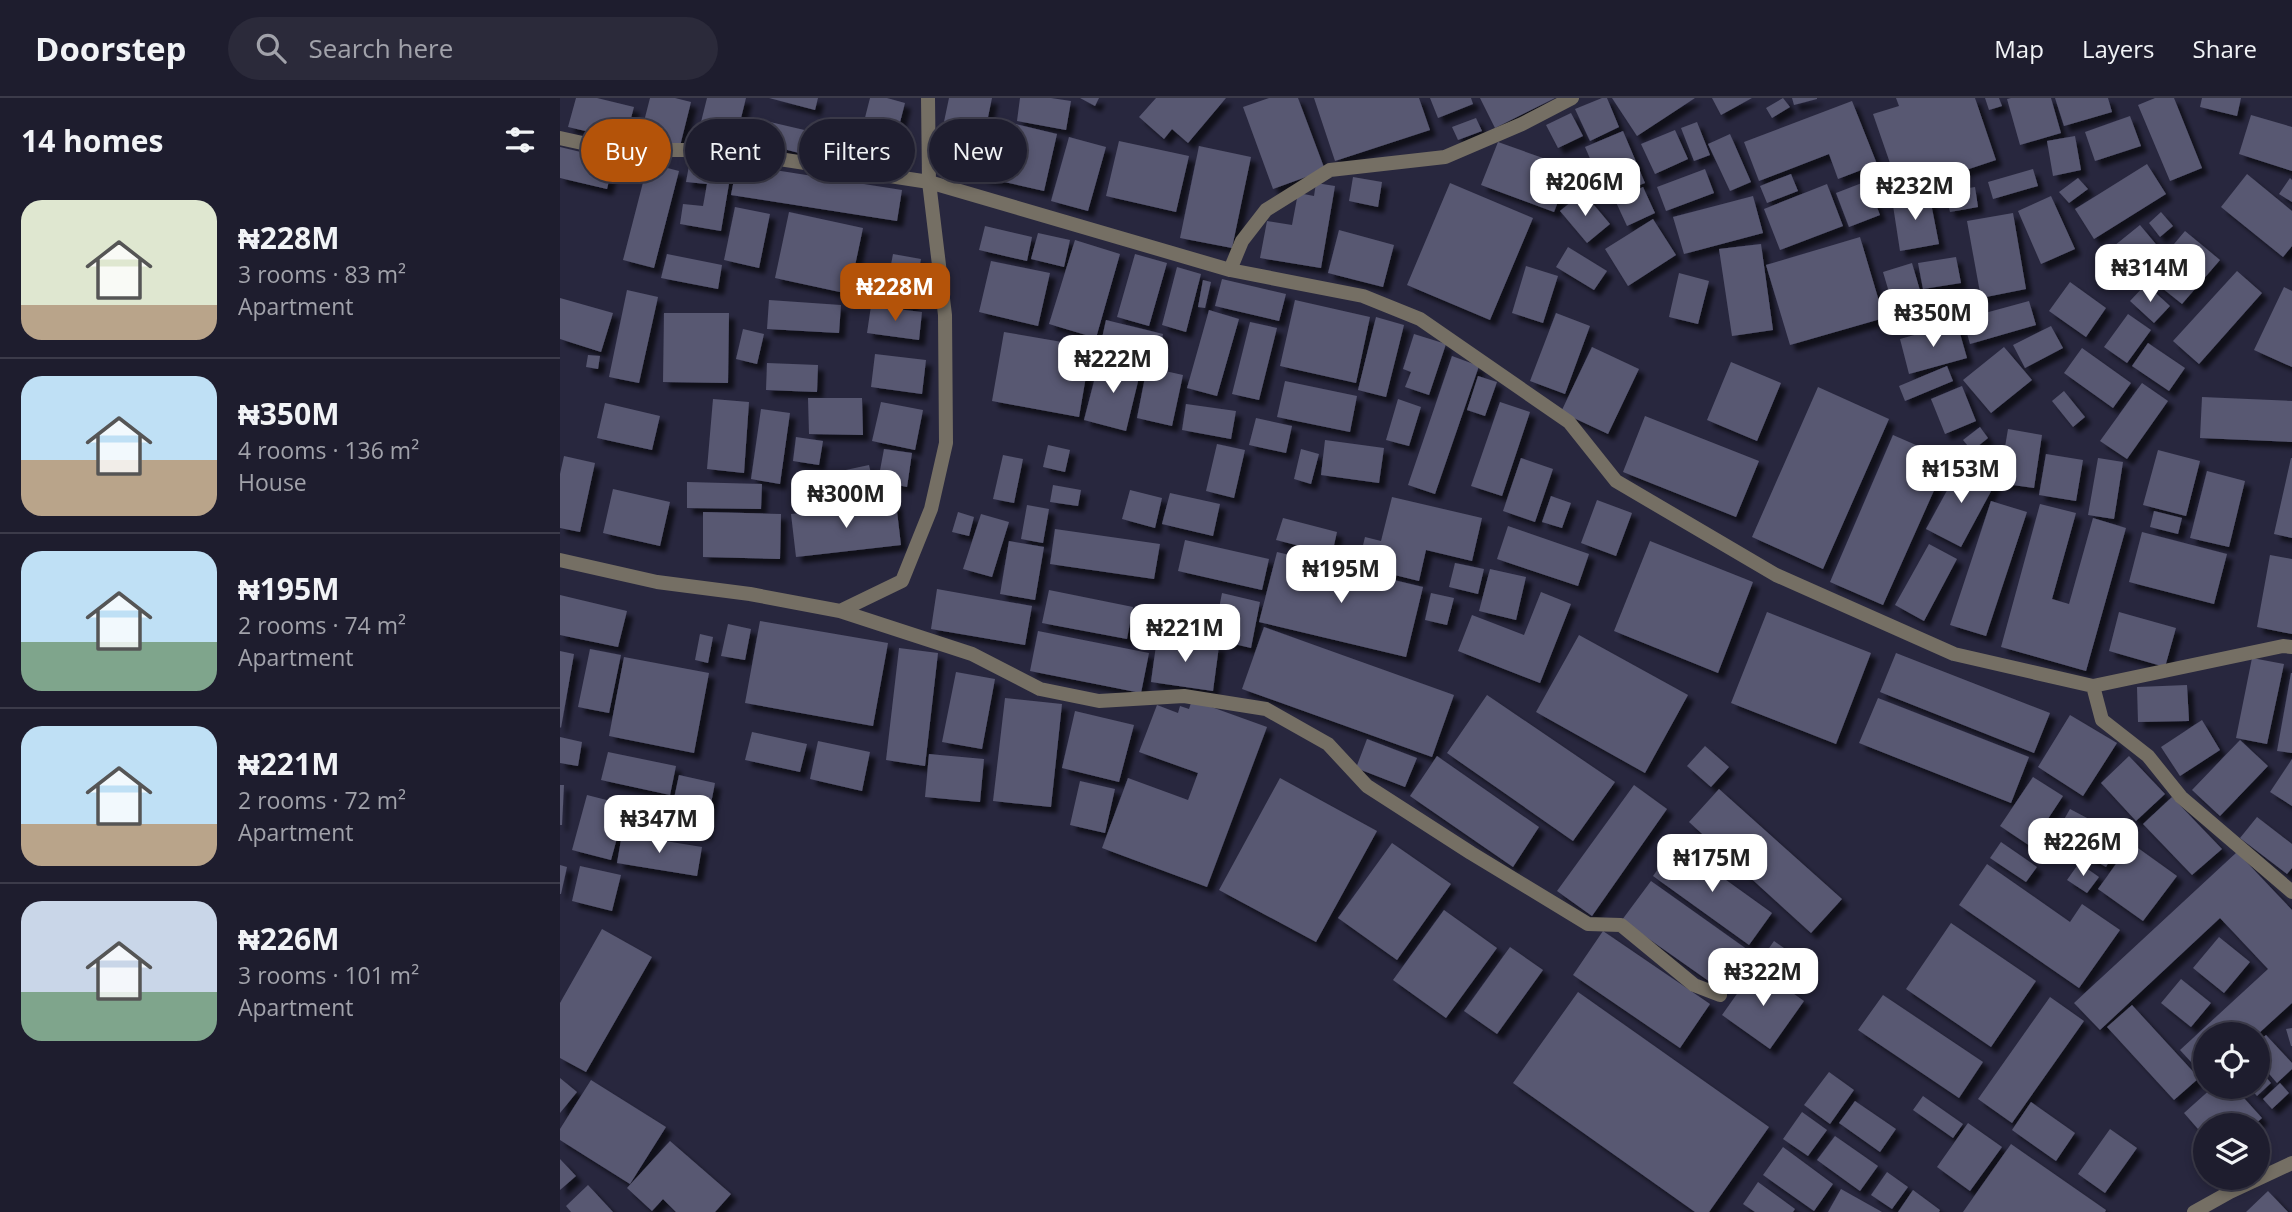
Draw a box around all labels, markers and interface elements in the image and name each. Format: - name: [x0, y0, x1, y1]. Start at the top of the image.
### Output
- search box: [228, 17, 718, 80]
- text: Doorstep: [35, 26, 186, 71]
- icon: search: [252, 29, 290, 67]
- text: Search here: [308, 30, 453, 66]
- text: Map: [1994, 32, 2044, 65]
- text: Layers: [2082, 32, 2155, 65]
- text: Share: [2193, 32, 2257, 65]
- chip: Buy: [581, 119, 671, 182]
- chip: Rent: [685, 119, 785, 182]
- chip: Filters: [799, 119, 915, 182]
- chip: New: [929, 119, 1027, 182]
- text: 14 homes: [21, 120, 164, 161]
- icon: filters: [501, 121, 539, 159]
- pin: ₦206M: [1536, 158, 1634, 218]
- pin: ₦232M: [1866, 162, 1964, 222]
- text: ₦206M: [1546, 165, 1624, 197]
- text: ₦232M: [1876, 169, 1954, 201]
- text: ₦228M: [238, 217, 339, 258]
- icon: home: [77, 228, 161, 312]
- pin: ₦314M: [2101, 244, 2199, 304]
- text: ₦314M: [2111, 251, 2189, 283]
- text: 3 rooms · 83 m²: [238, 258, 406, 290]
- pin: ₦228M: [846, 264, 944, 323]
- text: ₦228M: [856, 270, 934, 302]
- pin: ₦350M: [1884, 289, 1982, 349]
- text: Apartment: [238, 290, 354, 322]
- text: ₦350M: [1894, 296, 1972, 328]
- pin: ₦222M: [1064, 336, 1162, 395]
- text: ₦222M: [1074, 342, 1152, 374]
- text: ₦350M: [238, 393, 339, 434]
- icon: home: [77, 404, 161, 488]
- text: 4 rooms · 136 m²: [238, 434, 419, 466]
- pin: ₦153M: [1912, 446, 2010, 505]
- text: ₦153M: [1922, 452, 2000, 484]
- text: House: [238, 466, 307, 498]
- pin: ₦300M: [797, 470, 895, 530]
- text: ₦300M: [807, 477, 885, 509]
- pin: ₦195M: [1292, 546, 1390, 605]
- text: ₦195M: [1302, 552, 1380, 584]
- text: ₦195M: [238, 568, 339, 609]
- icon: home: [77, 579, 161, 663]
- pin: ₦221M: [1136, 604, 1234, 664]
- text: 2 rooms · 74 m²: [238, 609, 406, 641]
- text: ₦221M: [1146, 611, 1224, 643]
- text: Apartment: [238, 641, 354, 673]
- text: ₦221M: [238, 743, 339, 784]
- icon: home: [77, 754, 161, 838]
- text: 2 rooms · 72 m²: [238, 784, 406, 816]
- pin: ₦347M: [610, 796, 708, 855]
- text: ₦347M: [620, 802, 698, 834]
- text: Apartment: [238, 816, 354, 848]
- pin: ₦226M: [2034, 818, 2132, 878]
- text: ₦226M: [2044, 825, 2122, 857]
- pin: ₦175M: [1663, 834, 1761, 894]
- text: ₦175M: [1673, 841, 1751, 873]
- text: ₦226M: [238, 918, 339, 959]
- icon: home: [77, 929, 161, 1013]
- pin: ₦322M: [1714, 948, 1812, 1008]
- text: ₦322M: [1724, 955, 1802, 987]
- text: 3 rooms · 101 m²: [238, 959, 419, 991]
- text: Apartment: [238, 991, 354, 1023]
- map controls: [2193, 1022, 2270, 1190]
- button: locate: [2193, 1022, 2270, 1099]
- button: layers: [2193, 1113, 2270, 1190]

